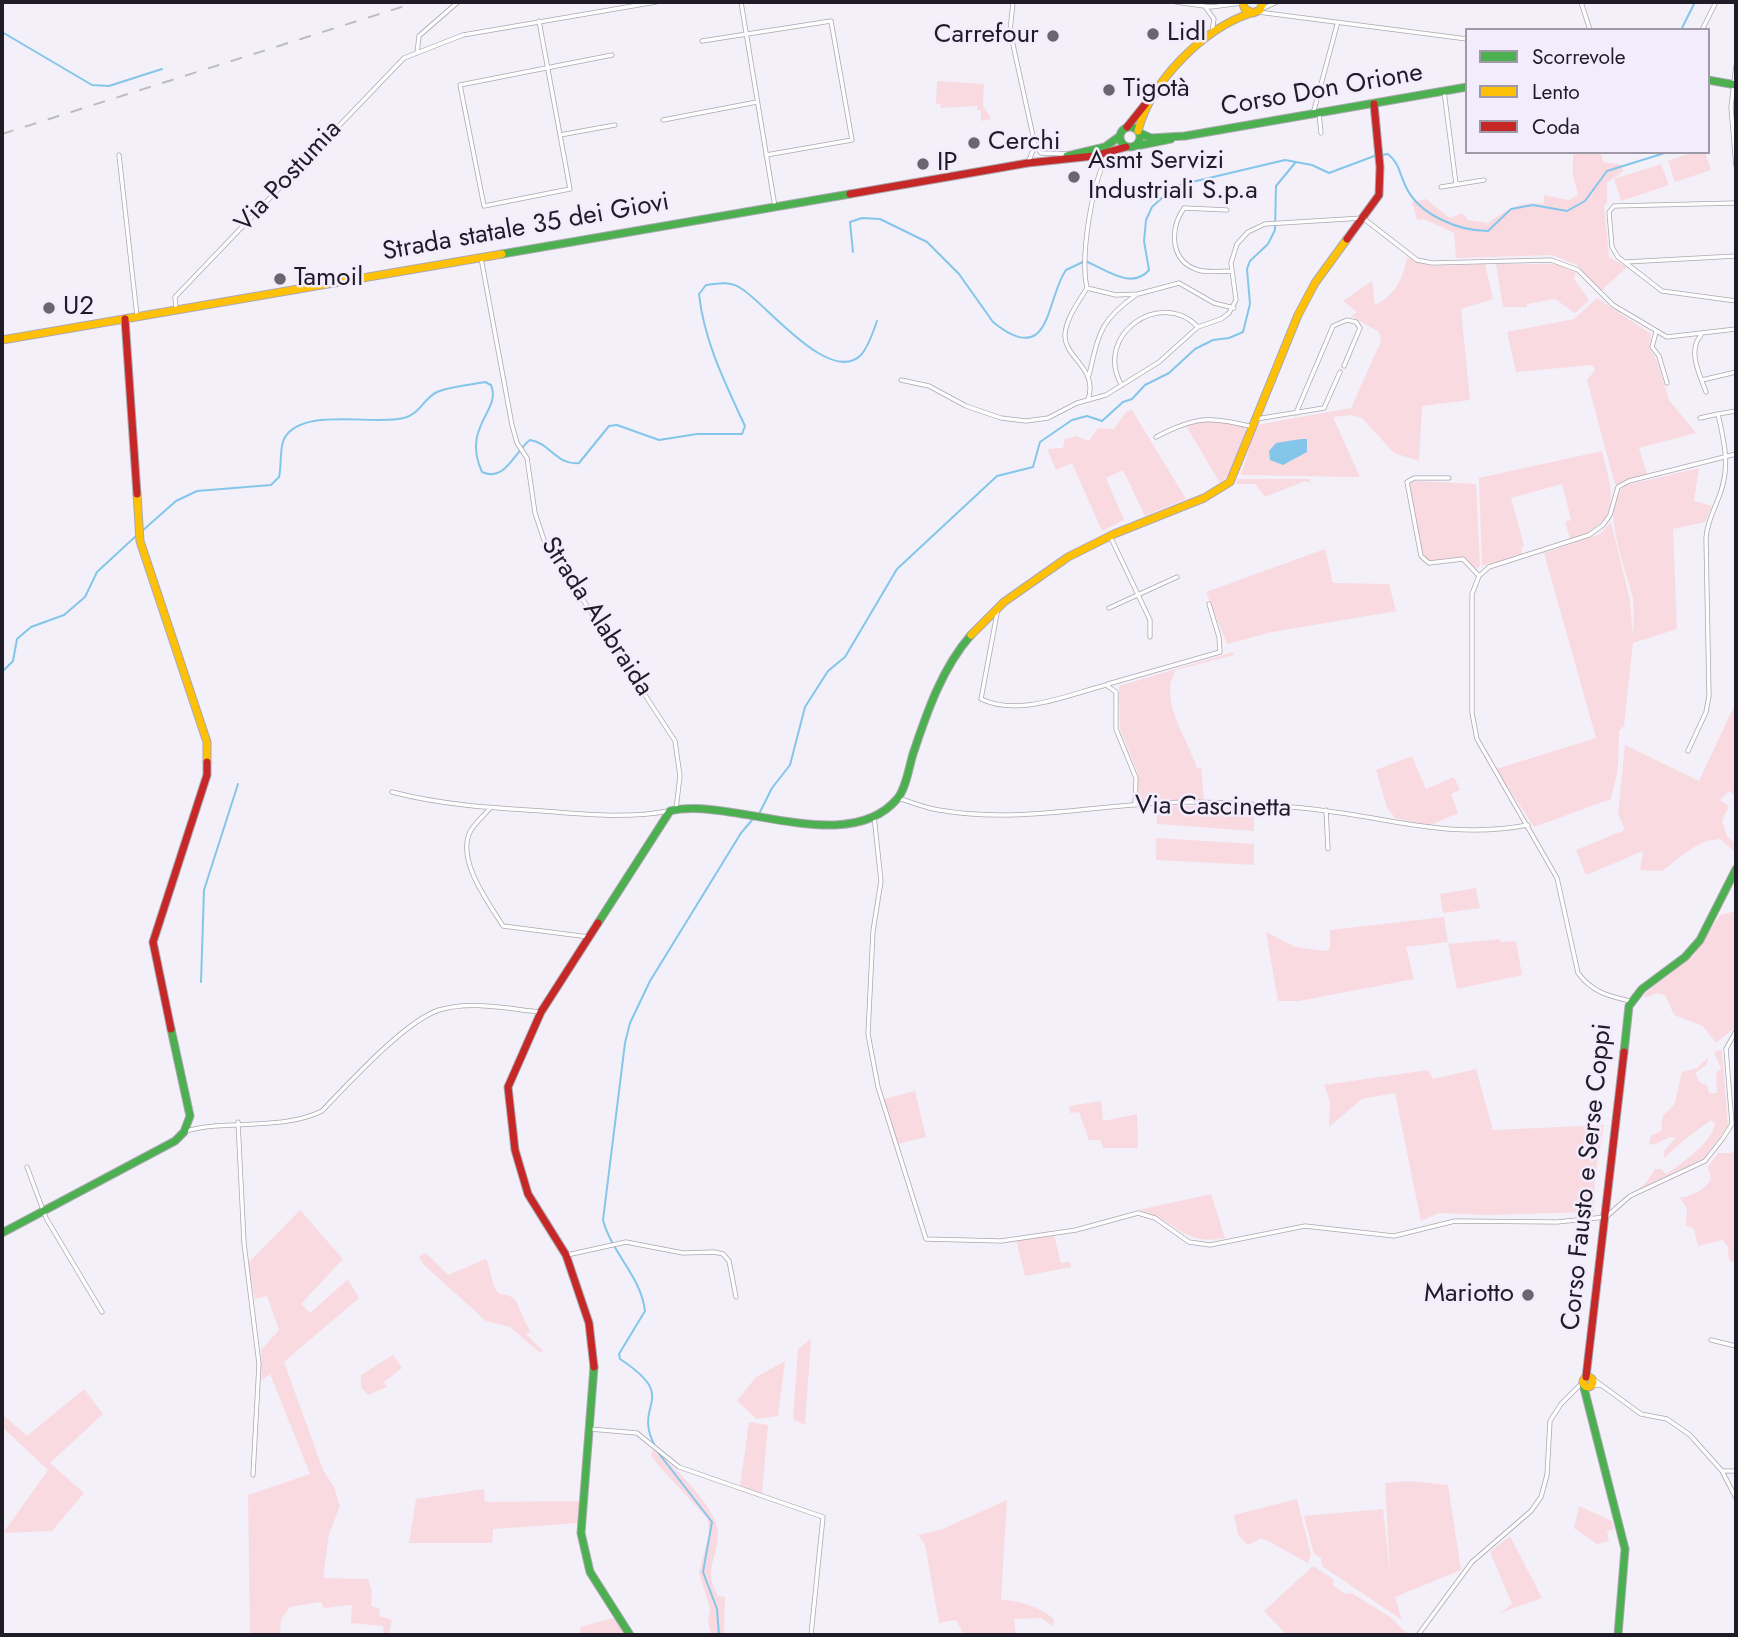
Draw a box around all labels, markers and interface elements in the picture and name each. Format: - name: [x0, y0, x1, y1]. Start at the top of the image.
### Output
- place label: Lidl: [1167, 18, 1206, 50]
- place label: Carrefour: [934, 20, 1039, 52]
- marker: Lidl: [1145, 26, 1161, 42]
- marker: Carrefour: [1045, 28, 1061, 44]
- legend: [1465, 28, 1710, 154]
- text: Scorrevole: [1532, 42, 1626, 72]
- street label: Corso Don Orione: [1219, 58, 1425, 124]
- place label: Tigotà: [1123, 74, 1190, 106]
- text: Lento: [1532, 77, 1580, 107]
- marker: Tigotà: [1101, 82, 1117, 98]
- text: Coda: [1532, 112, 1580, 142]
- street label: Via Postumia: [229, 115, 349, 239]
- place label: Cerchi: [988, 127, 1061, 159]
- marker: Cerchi: [966, 135, 982, 151]
- place label: Asmt Servizi Industriali S.p.a: [1088, 146, 1258, 208]
- place label: IP: [937, 148, 958, 180]
- marker: IP: [915, 156, 931, 172]
- marker: Asmt Servizi Industriali S.p.a: [1066, 169, 1082, 185]
- street label: Strada statale 35 dei Giovi: [380, 187, 672, 269]
- place label: Tamoil: [294, 263, 363, 295]
- marker: Tamoil: [272, 271, 288, 287]
- place label: U2: [63, 292, 94, 324]
- marker: U2: [41, 300, 57, 316]
- street label: Strada Alabraida: [533, 532, 659, 702]
- street label: Via Cascinetta: [1135, 791, 1291, 825]
- street label: Corso Fausto e Serse Coppi: [1556, 1022, 1620, 1332]
- place label: Mariotto: [1424, 1279, 1514, 1311]
- marker: Mariotto: [1520, 1287, 1536, 1303]

